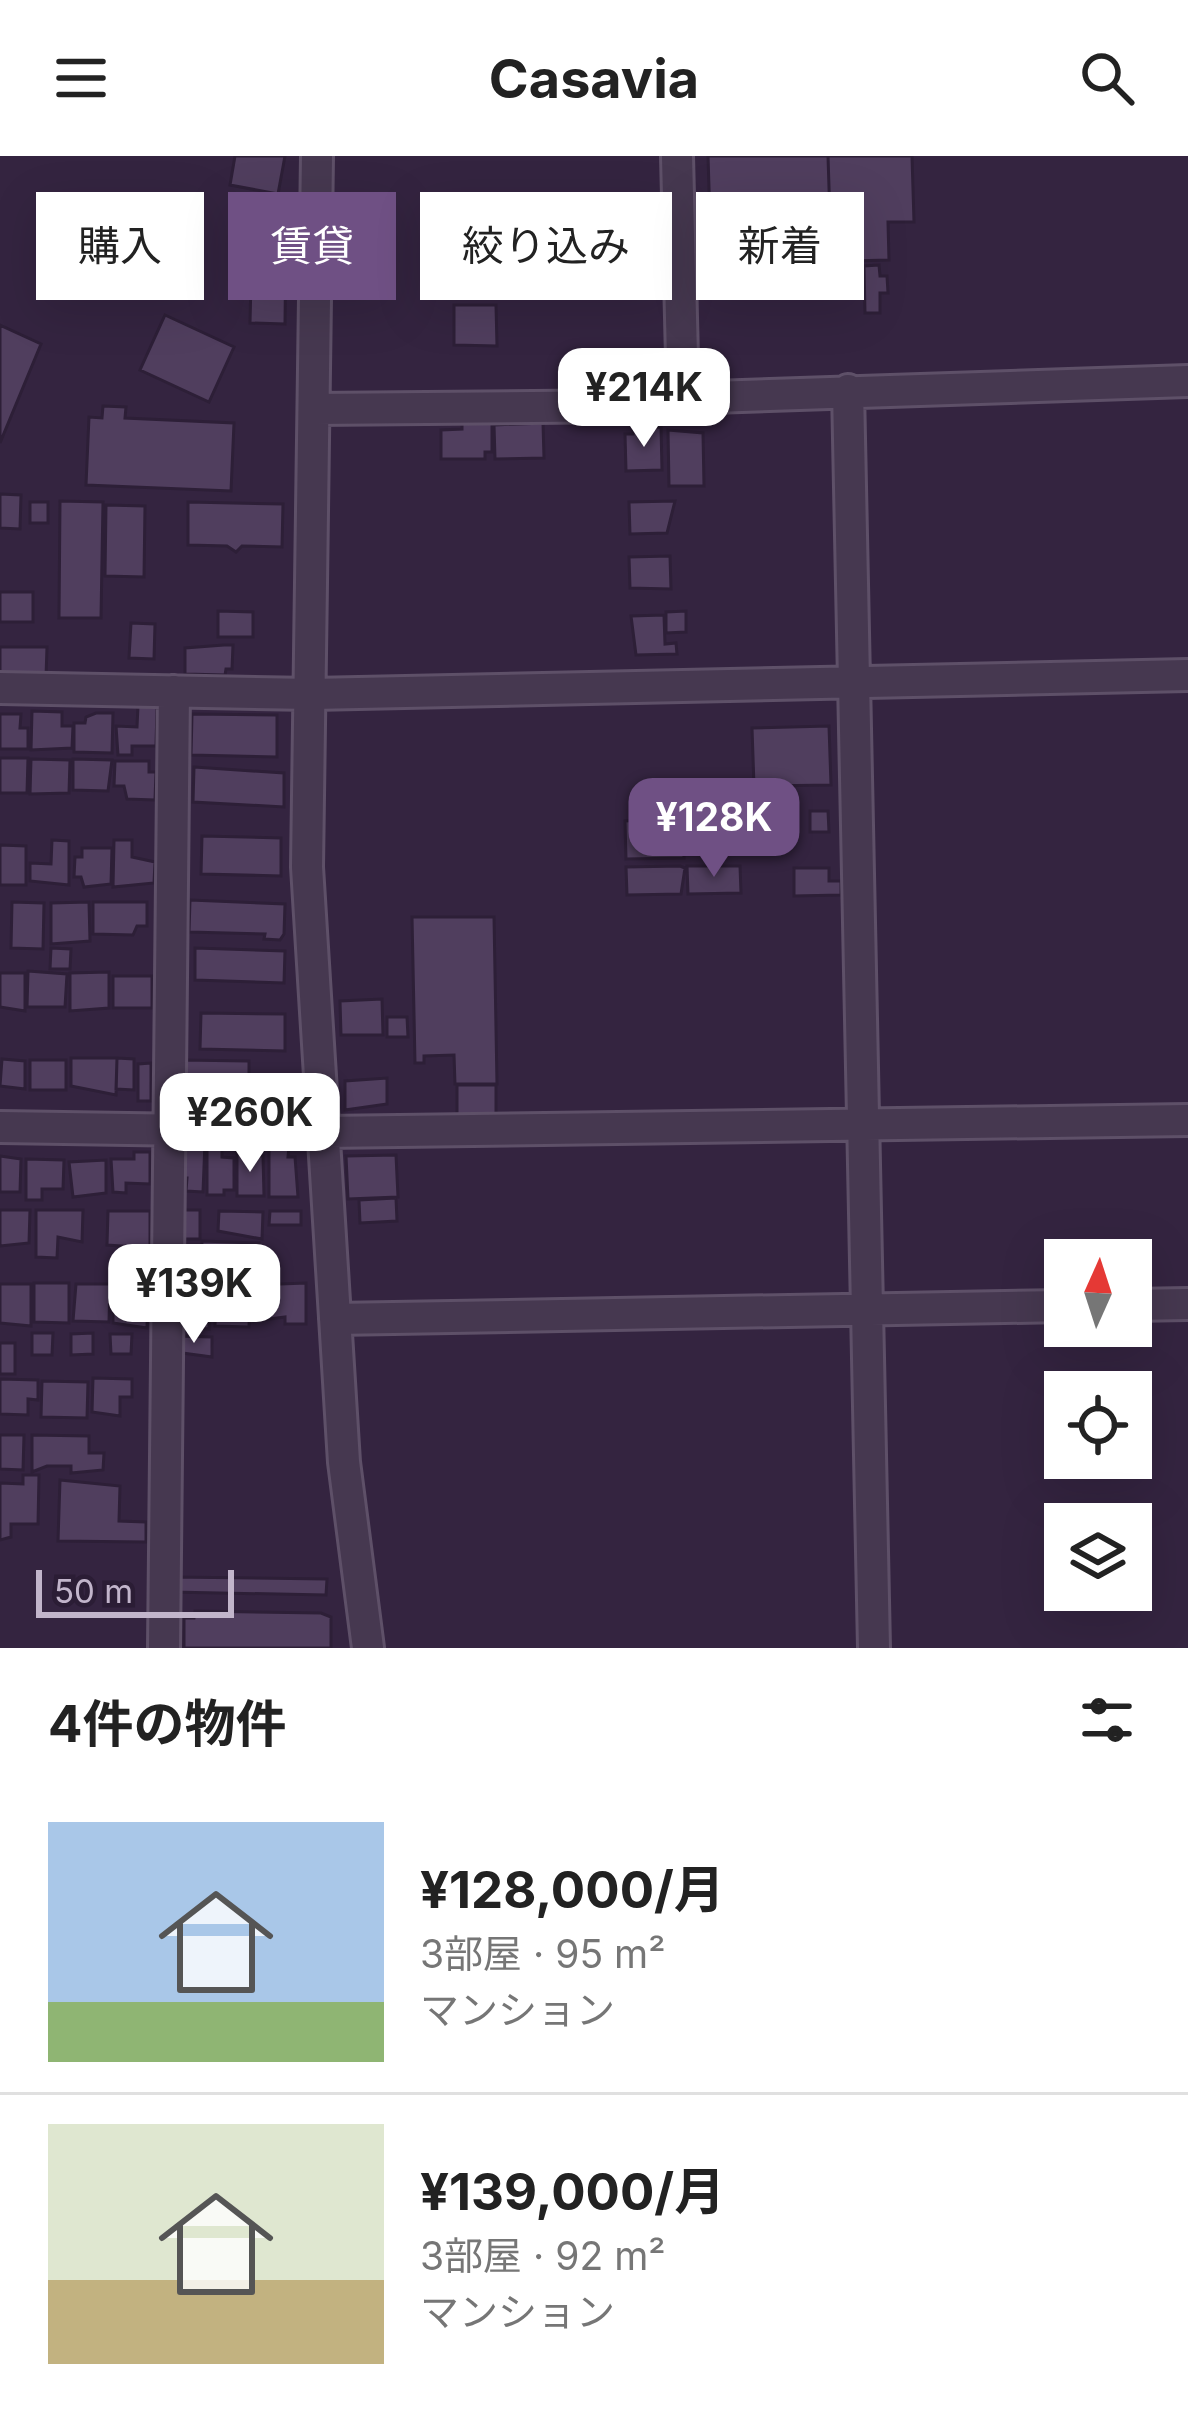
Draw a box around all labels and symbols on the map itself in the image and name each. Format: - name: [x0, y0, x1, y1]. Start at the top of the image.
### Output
- pin: ¥214K: [560, 348, 728, 450]
- pin: ¥128K: [630, 778, 798, 880]
- pin: ¥260K: [166, 1073, 334, 1175]
- north arrow: [1044, 1239, 1152, 1347]
- pin: ¥139K: [110, 1244, 278, 1346]
- scale bar: [36, 1564, 234, 1617]

